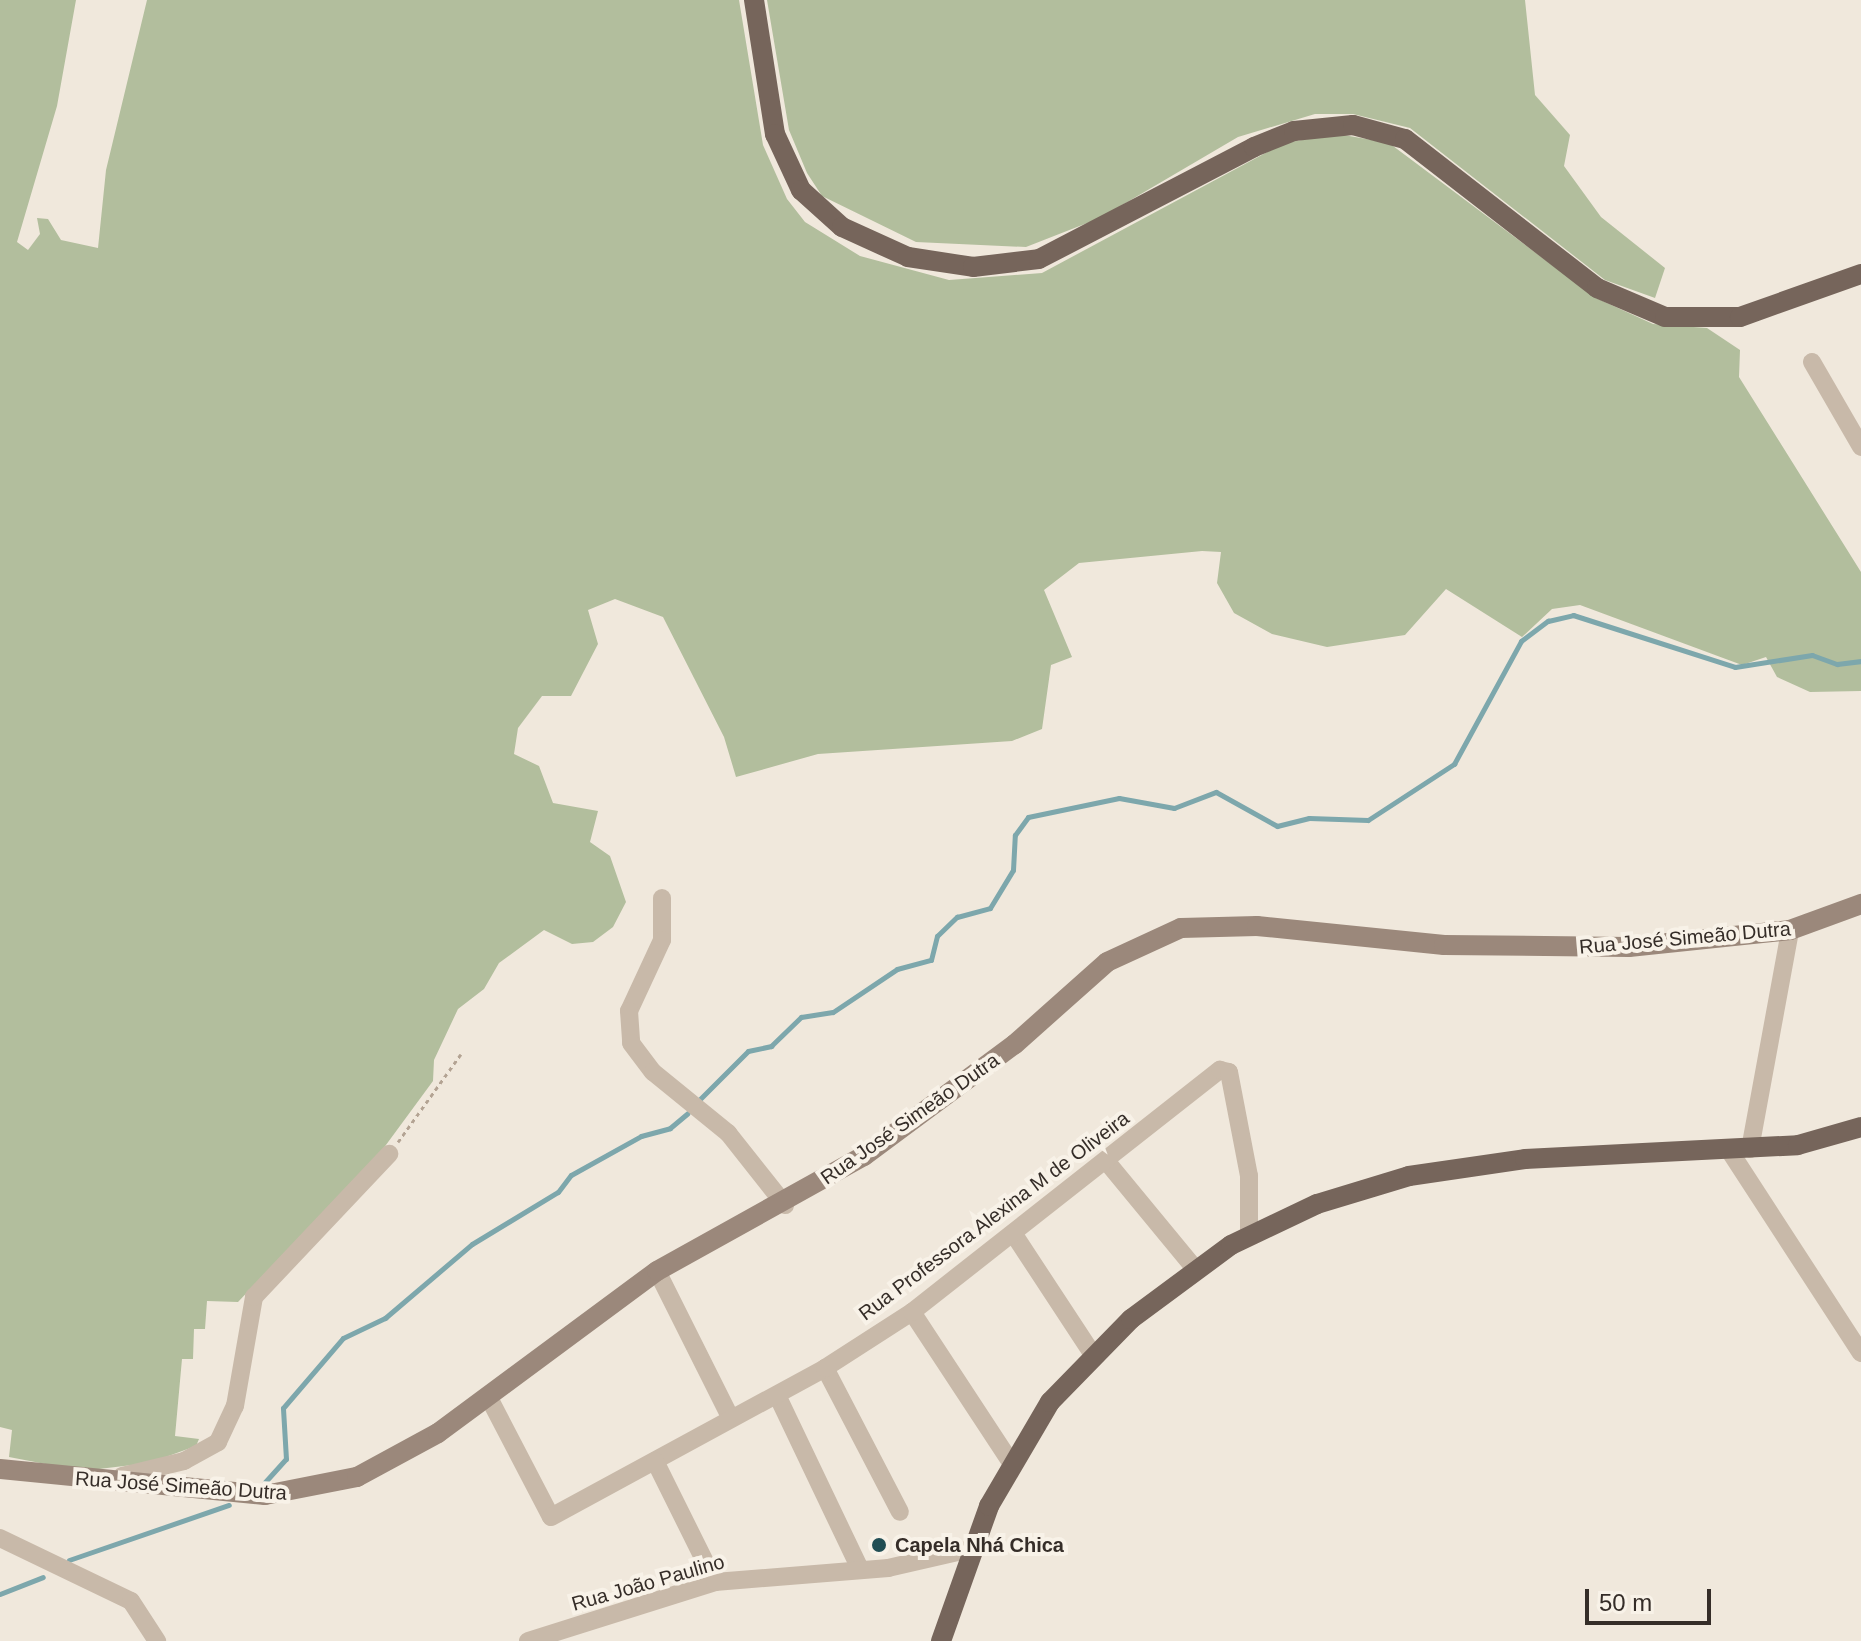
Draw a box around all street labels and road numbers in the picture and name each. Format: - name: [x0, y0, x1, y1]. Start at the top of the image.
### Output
- street label: Rua José Simeão Dutra: [1578, 917, 1792, 959]
- street label: Rua José Simeão Dutra: [816, 1048, 1004, 1190]
- street label: Rua Professora Alexina M de Oliveira: [854, 1106, 1134, 1326]
- street label: Rua José Simeão Dutra: [74, 1467, 288, 1505]
- street label: Rua João Paulino: [569, 1550, 727, 1616]

